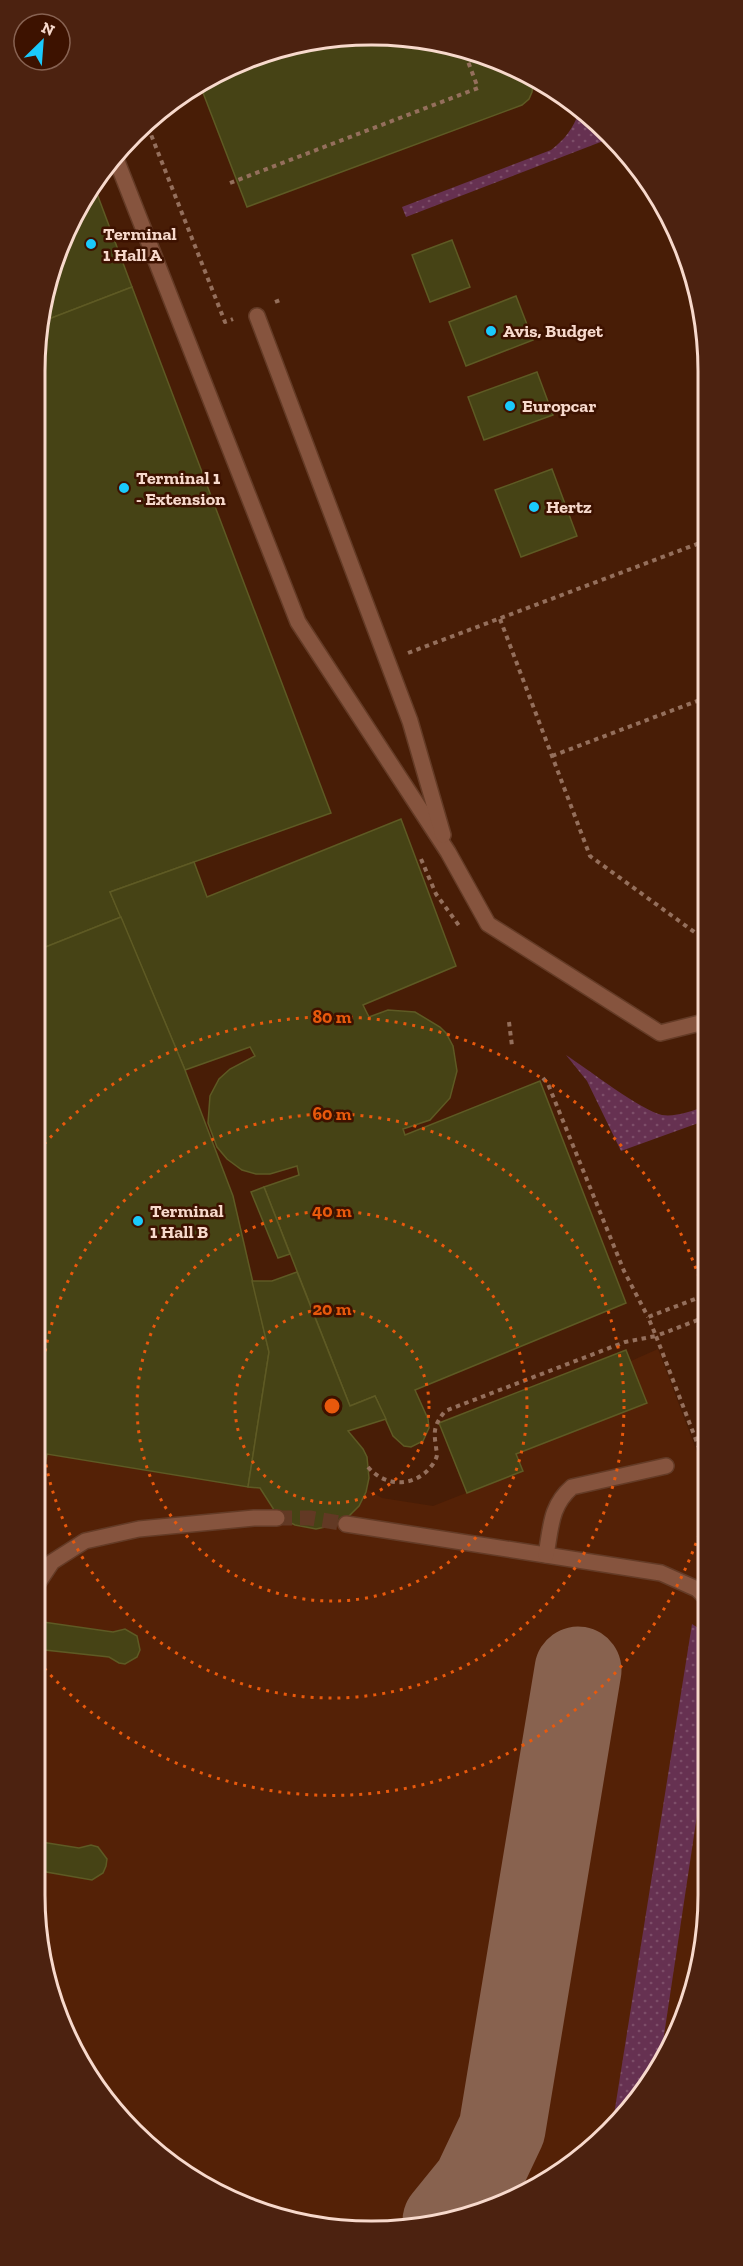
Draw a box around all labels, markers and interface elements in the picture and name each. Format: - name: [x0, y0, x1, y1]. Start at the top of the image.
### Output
- north arrow: [12, 12, 72, 72]
- text: N: [39, 18, 58, 40]
- place label: Terminal 1 Hall A: [103, 223, 177, 266]
- marker: Terminal 1 Hall A: [84, 237, 98, 251]
- place label: Avis, Budget: [503, 320, 604, 342]
- marker: Avis, Budget: [484, 324, 498, 338]
- place label: Europcar: [522, 395, 596, 417]
- marker: Europcar: [503, 399, 517, 413]
- place label: Terminal 1 - Extension: [136, 467, 226, 510]
- marker: Terminal 1 - Extension: [117, 481, 131, 495]
- place label: Hertz: [546, 496, 592, 518]
- marker: Hertz: [527, 500, 541, 514]
- text: 80 m: [312, 1006, 352, 1028]
- text: 60 m: [312, 1103, 352, 1125]
- place label: Terminal 1 Hall B: [150, 1200, 224, 1243]
- text: 40 m: [312, 1200, 352, 1222]
- marker: Terminal 1 Hall B: [131, 1214, 145, 1228]
- text: 20 m: [312, 1298, 352, 1320]
- centre of rings: [322, 1396, 342, 1416]

